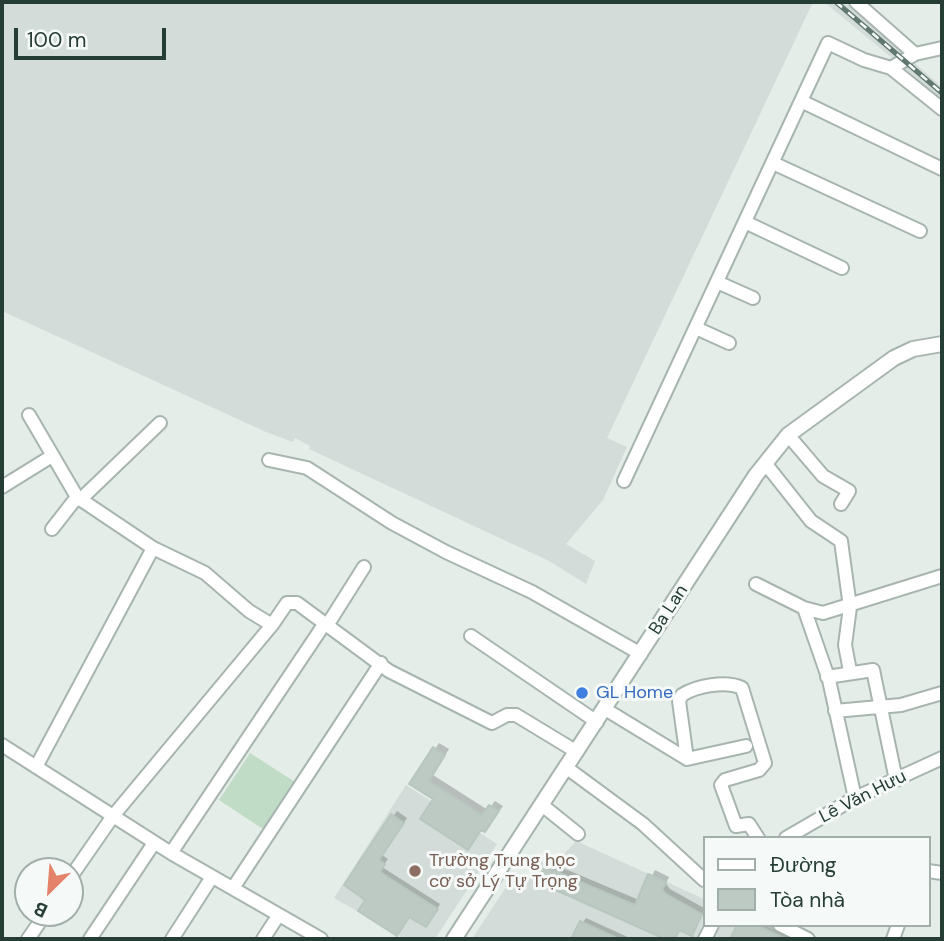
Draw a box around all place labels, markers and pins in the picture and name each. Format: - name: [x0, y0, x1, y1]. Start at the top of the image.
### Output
- place label: GL Home: [596, 682, 673, 704]
- marker: GL Home: [574, 685, 590, 701]
- place label: Trường Trung học cơ sở Lý Tự Trọng: [429, 850, 578, 892]
- marker: Trường Trung học cơ sở Lý Tự Trọng: [407, 863, 423, 879]

